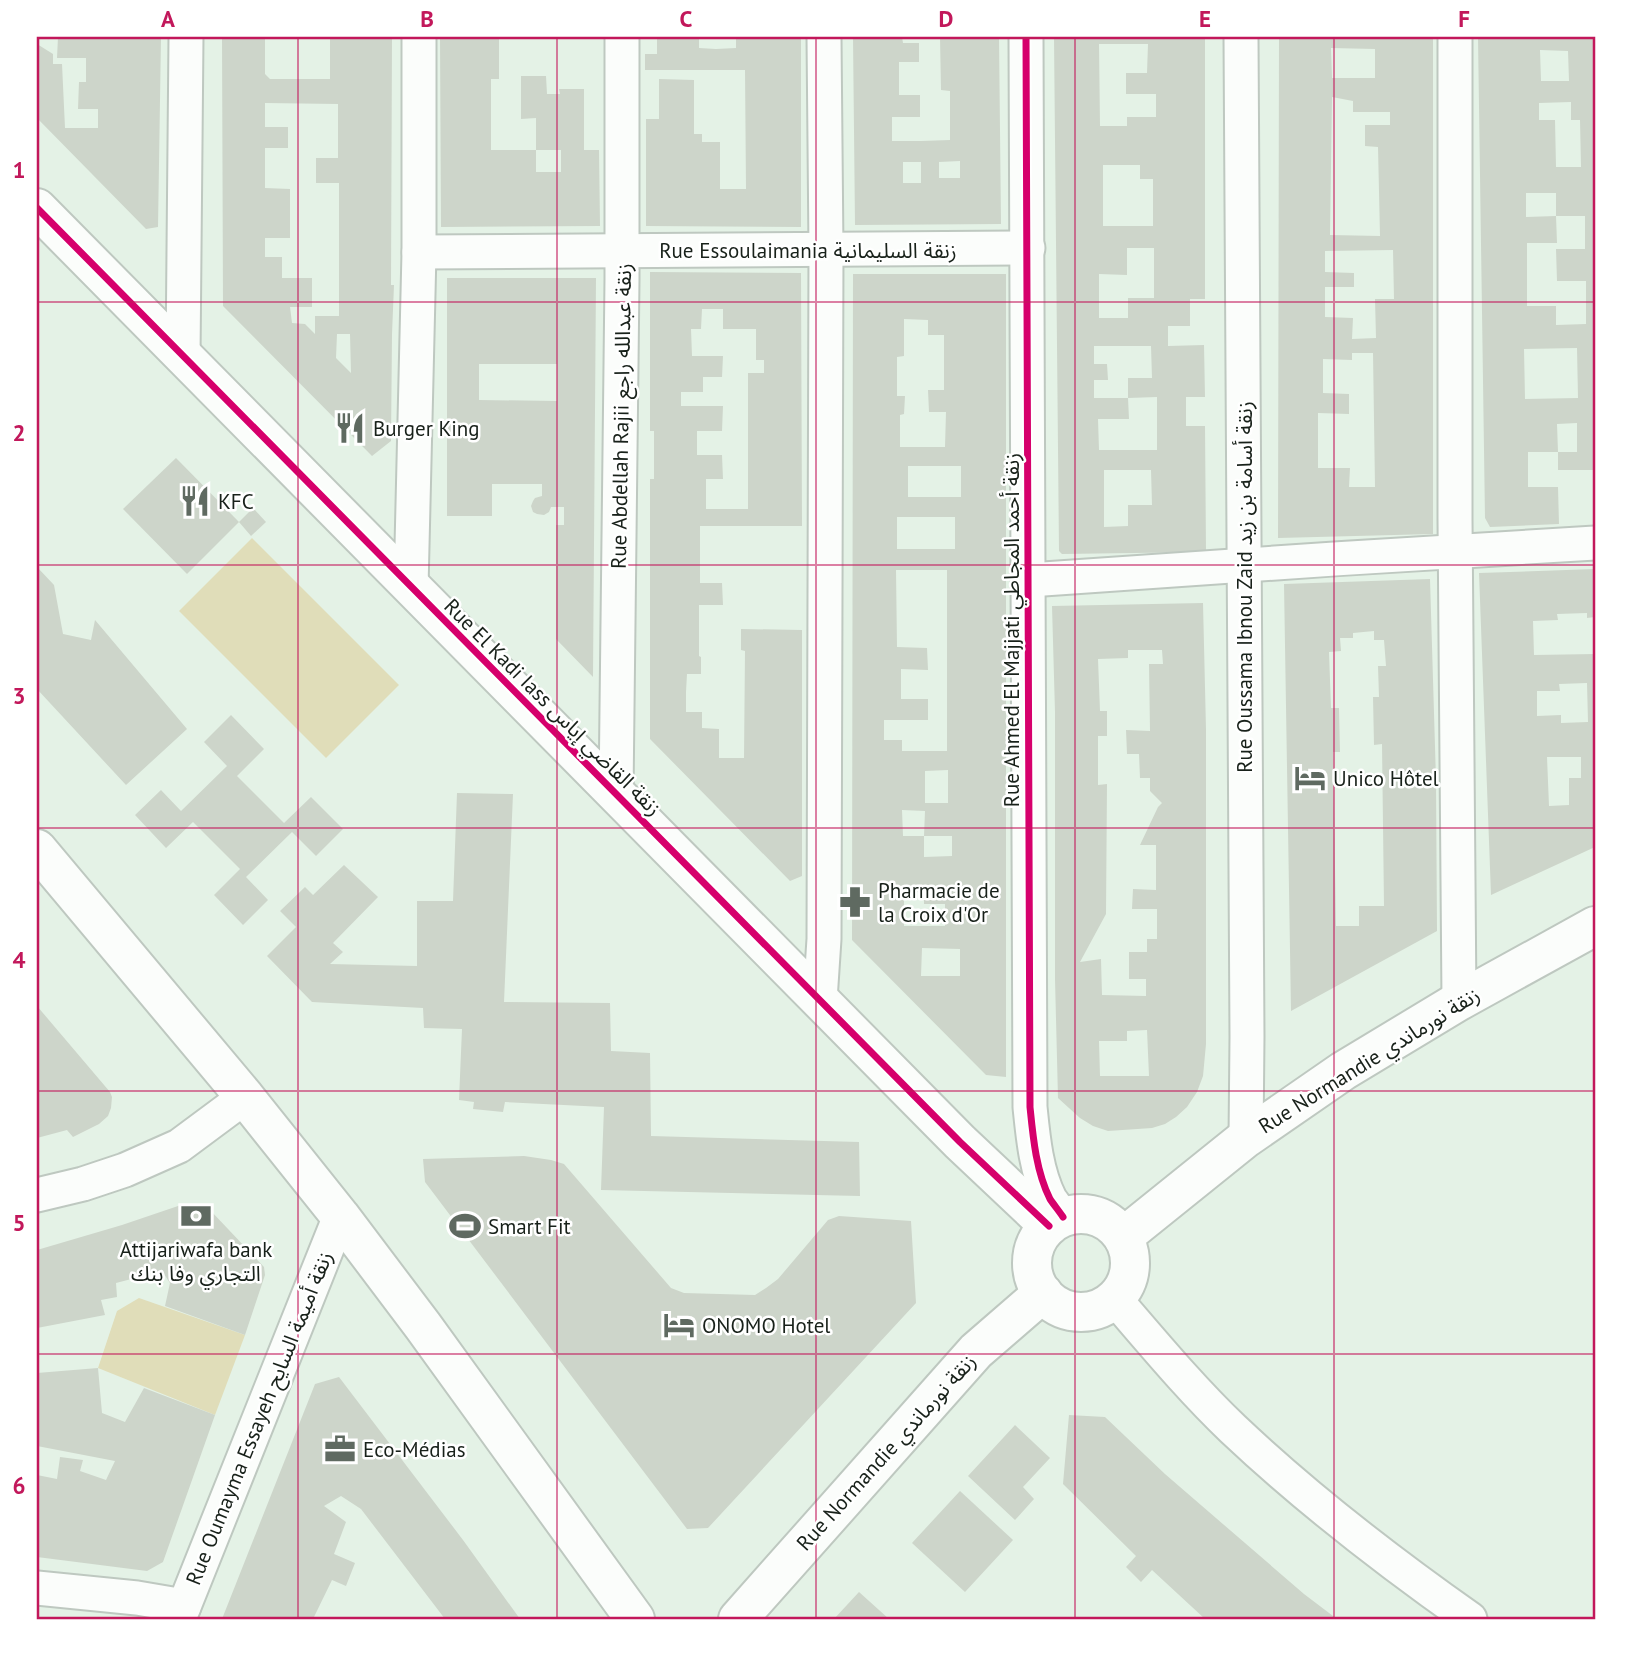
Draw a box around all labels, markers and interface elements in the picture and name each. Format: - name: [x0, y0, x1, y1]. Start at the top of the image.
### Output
- text: A: [161, 4, 175, 33]
- text: B: [420, 4, 434, 33]
- text: C: [680, 4, 693, 33]
- text: D: [939, 4, 953, 33]
- text: E: [1199, 4, 1211, 33]
- text: F: [1458, 4, 1470, 33]
- text: 1: [12, 155, 26, 184]
- street label: Rue Essoulaimania زنقة السليمانية: [659, 237, 957, 264]
- street label: Rue Abdellah Rajii زنقة عبدالله راجع: [605, 263, 639, 569]
- street label: Rue Oussama Ibnou Zaid زنقة أسامة بن زيد: [1231, 401, 1258, 773]
- restaurant icon: Burger King: [333, 411, 367, 445]
- place label: Burger King: [373, 415, 480, 442]
- text: 2: [12, 418, 26, 447]
- street label: Rue Ahmed El Majjati زنقة أحمد المجاطي: [998, 453, 1027, 807]
- restaurant icon: KFC: [178, 484, 212, 518]
- place label: KFC: [218, 488, 254, 515]
- street label: Rue El Kadi Iass زنقة القاضي إياس: [437, 593, 667, 823]
- text: 3: [12, 681, 26, 710]
- hotel icon: Unico Hôtel: [1293, 761, 1327, 795]
- place label: Unico Hôtel: [1333, 765, 1439, 792]
- place label: Pharmacie de la Croix d'Or: [878, 877, 1000, 928]
- pharmacy icon: Pharmacie de la Croix d'Or: [838, 885, 872, 919]
- text: 4: [12, 945, 26, 974]
- street label: Rue Normandie زنقة نورماندي: [1253, 981, 1486, 1142]
- bank icon: Attijariwafa bank التجاري وفا بنك: [179, 1199, 213, 1233]
- text: 5: [12, 1208, 26, 1237]
- sports icon: Smart Fit: [448, 1209, 482, 1243]
- place label: Smart Fit: [488, 1213, 571, 1240]
- place label: Attijariwafa bank التجاري وفا بنك: [120, 1236, 272, 1289]
- street label: Rue Oumayma Essayeh زنقة أميمة السايح: [180, 1247, 340, 1590]
- hotel icon: ONOMO Hotel: [662, 1308, 696, 1342]
- place label: ONOMO Hotel: [702, 1312, 831, 1339]
- street label: Rue Normandie زنقة نورماندي: [790, 1348, 984, 1558]
- office icon: Eco-Médias: [323, 1432, 357, 1466]
- place label: Eco-Médias: [363, 1436, 466, 1463]
- text: 6: [12, 1471, 26, 1500]

